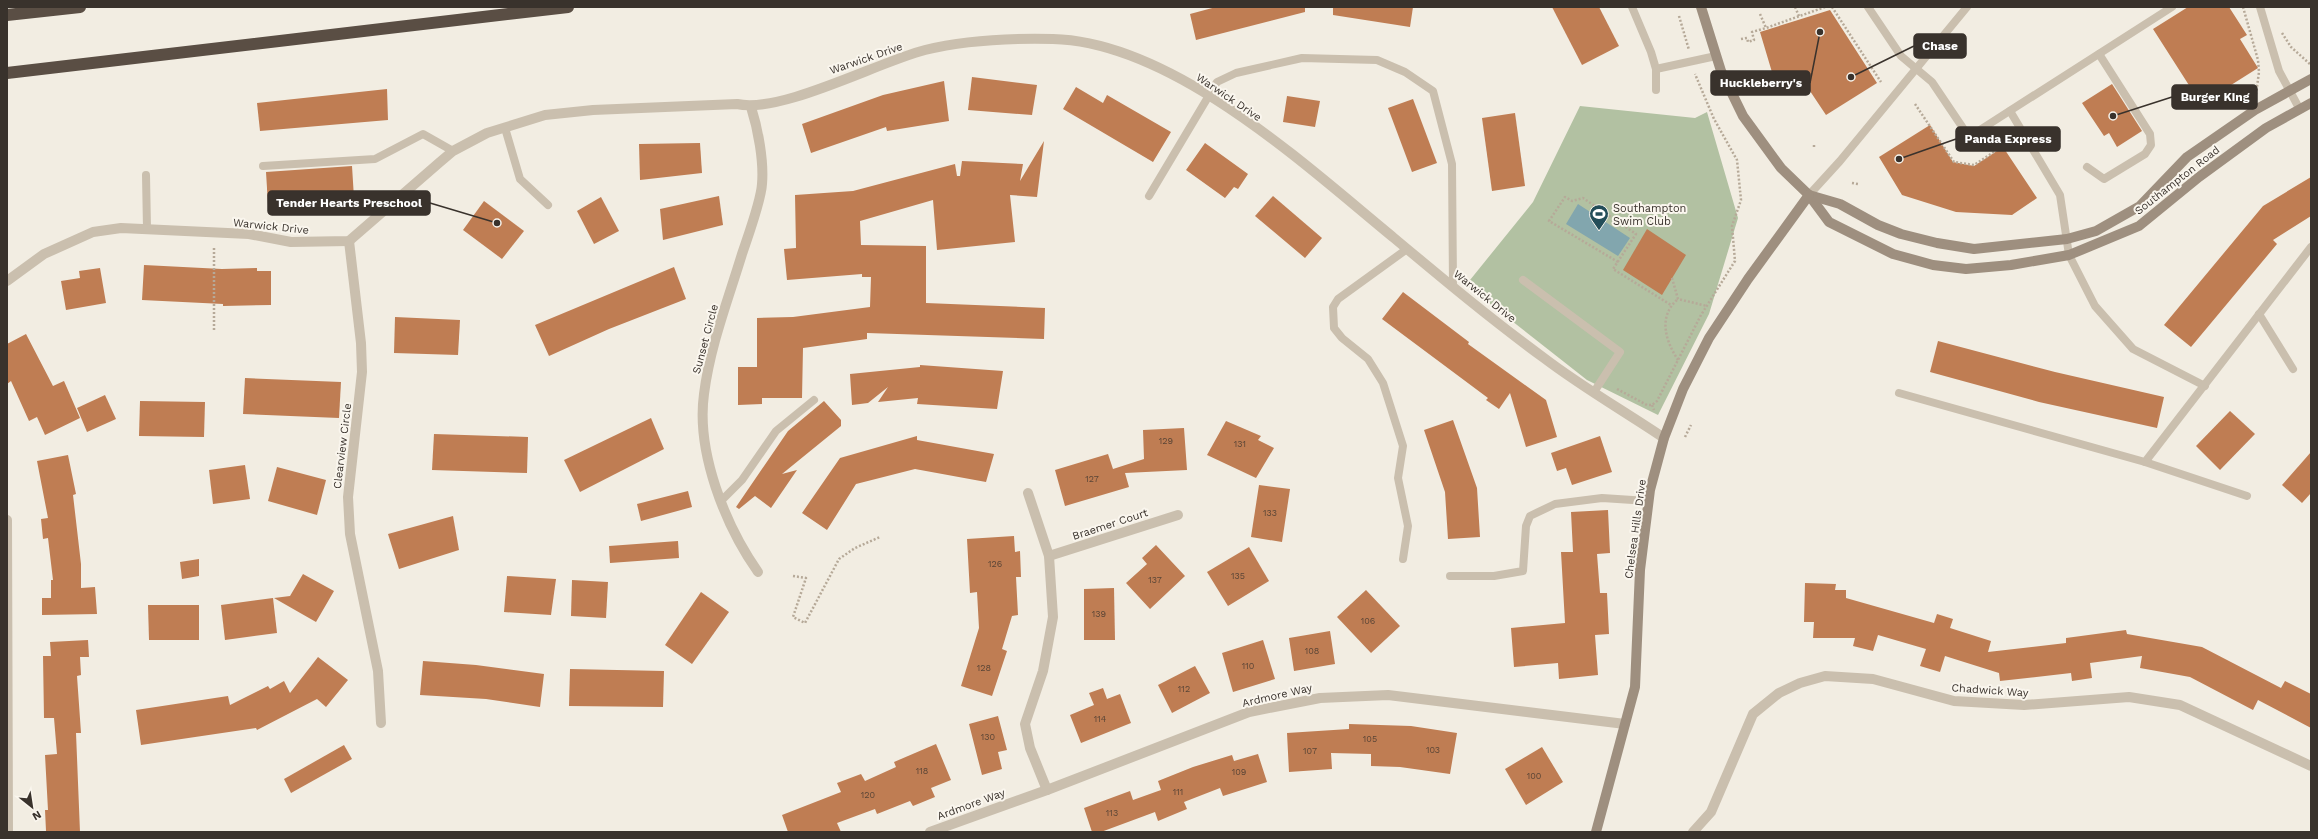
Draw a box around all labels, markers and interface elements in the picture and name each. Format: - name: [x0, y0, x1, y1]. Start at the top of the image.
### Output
- callout: Chase: [1914, 34, 1966, 58]
- text: Chase: [1922, 39, 1958, 53]
- street label: Warwick Drive: [828, 40, 904, 77]
- street label: Warwick Drive: [1193, 71, 1264, 124]
- callout: Huckleberry's: [1711, 71, 1810, 95]
- text: Huckleberry's: [1720, 76, 1803, 90]
- callout: Burger King: [2172, 85, 2257, 109]
- text: Burger King: [2181, 90, 2250, 104]
- callout: Panda Express: [1956, 127, 2060, 151]
- text: Panda Express: [1964, 132, 2052, 146]
- street label: Southampton Road: [2132, 143, 2222, 218]
- callout: Tender Hearts Preschool: [268, 191, 430, 215]
- text: Tender Hearts Preschool: [276, 196, 422, 210]
- place label: Southampton Swim Club: [1613, 202, 1686, 228]
- sports icon: Southampton Swim Club: [1588, 203, 1610, 231]
- street label: Warwick Drive: [232, 216, 310, 237]
- street label: Warwick Drive: [1451, 267, 1518, 325]
- street label: Sunset Circle: [690, 303, 721, 375]
- street label: Clearview Circle: [331, 402, 354, 490]
- house number: 129: [1159, 436, 1173, 446]
- house number: 131: [1234, 439, 1246, 449]
- house number: 127: [1085, 474, 1099, 484]
- street label: Chelsea Hills Drive: [1622, 478, 1649, 580]
- street label: Braemer Court: [1071, 506, 1150, 543]
- house number: 133: [1263, 508, 1277, 518]
- house number: 126: [988, 559, 1002, 569]
- house number: 135: [1231, 571, 1245, 581]
- house number: 137: [1148, 575, 1162, 585]
- house number: 139: [1092, 609, 1106, 619]
- house number: 106: [1361, 616, 1375, 626]
- house number: 108: [1305, 646, 1319, 656]
- house number: 110: [1242, 661, 1255, 671]
- house number: 128: [977, 663, 991, 673]
- street label: Ardmore Way: [1241, 681, 1314, 710]
- street label: Chadwick Way: [1951, 681, 2029, 700]
- house number: 112: [1178, 684, 1190, 694]
- house number: 114: [1094, 714, 1107, 724]
- house number: 130: [981, 732, 996, 742]
- house number: 105: [1363, 734, 1377, 744]
- house number: 103: [1426, 745, 1440, 755]
- house number: 107: [1303, 746, 1317, 756]
- house number: 118: [916, 766, 928, 776]
- house number: 109: [1232, 767, 1246, 777]
- house number: 100: [1527, 771, 1542, 781]
- street label: Ardmore Way: [935, 786, 1007, 823]
- north arrow: [12, 787, 52, 827]
- house number: 111: [1173, 787, 1183, 797]
- house number: 120: [861, 790, 876, 800]
- text: N: [30, 808, 44, 823]
- house number: 113: [1106, 808, 1118, 818]

